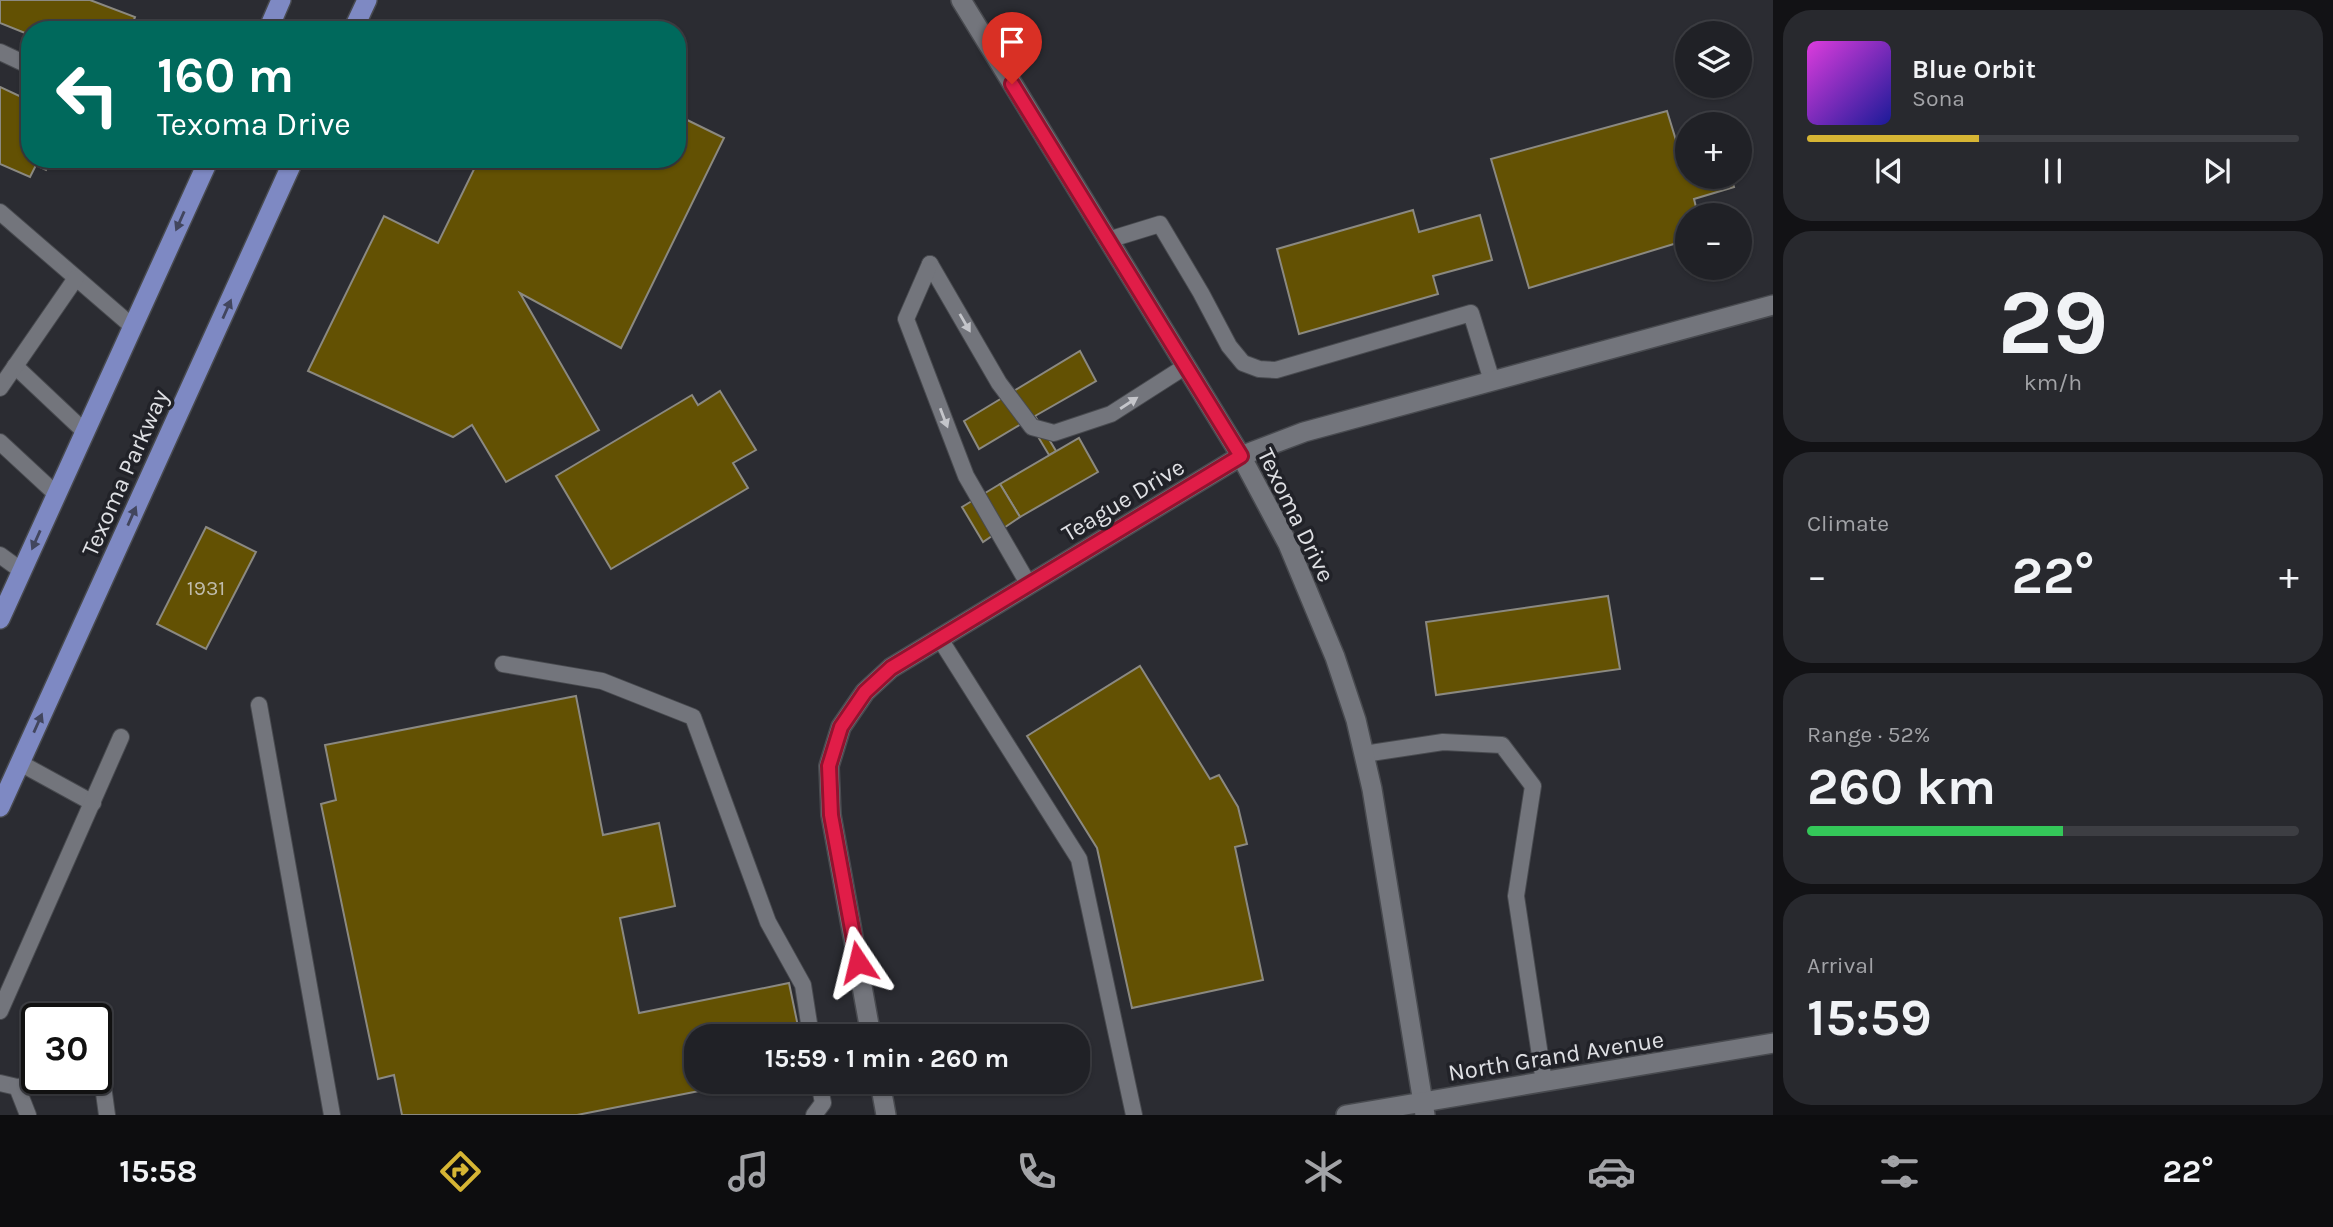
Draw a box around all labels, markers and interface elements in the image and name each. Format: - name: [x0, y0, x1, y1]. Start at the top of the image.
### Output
- pin: [982, 12.0, 1042, 84]
- map controls: [1675, 21, 1752, 280]
- button: layers: [1675, 21, 1752, 98]
- icon: arrive: [993, 23, 1031, 61]
- text: 160 m: [157, 47, 294, 104]
- icon: left: [42, 49, 133, 140]
- text: Blue Orbit: [1912, 54, 2036, 85]
- text: Sona: [1912, 85, 1965, 112]
- text: Texoma Drive: [157, 106, 351, 143]
- button: +: [1675, 112, 1752, 189]
- icon: previous: [1870, 152, 1908, 190]
- icon: pause: [2034, 152, 2072, 190]
- icon: next: [2198, 152, 2236, 190]
- button: −: [1675, 203, 1752, 280]
- one-way arrow: [175, 211, 186, 232]
- text: 29: [1998, 270, 2108, 376]
- one-way arrow: [221, 298, 232, 319]
- one-way arrow: [959, 314, 971, 333]
- text: km/h: [2024, 369, 2082, 396]
- street label: Texoma Parkway: [76, 385, 174, 561]
- one-way arrow: [1119, 397, 1138, 410]
- one-way arrow: [939, 407, 950, 428]
- street label: Texoma Drive: [1252, 444, 1340, 586]
- street label: Teague Drive: [1057, 452, 1189, 548]
- one-way arrow: [127, 505, 138, 526]
- text: Climate: [1807, 510, 1889, 537]
- one-way arrow: [30, 530, 42, 550]
- text: 22°: [2011, 545, 2095, 606]
- text: −: [1807, 554, 1827, 599]
- text: +: [2279, 554, 2299, 599]
- house number: 1931: [187, 576, 225, 600]
- one-way arrow: [32, 713, 44, 733]
- text: Range · 52%: [1807, 721, 1930, 748]
- text: 260 km: [1807, 756, 1996, 817]
- position arrow: [821, 925, 895, 999]
- text: Arrival: [1807, 952, 1874, 979]
- text: 15:59: [1807, 987, 1932, 1048]
- speed limit sign: 30: [21, 1003, 112, 1094]
- street label: North Grand Avenue: [1446, 1025, 1666, 1087]
- text: 15:59 · 1 min · 260 m: [765, 1043, 1009, 1074]
- icon: directions: [436, 1147, 485, 1196]
- icon: music: [724, 1147, 773, 1196]
- icon: phone: [1012, 1147, 1061, 1196]
- icon: climate: [1299, 1147, 1348, 1196]
- icon: car: [1587, 1147, 1636, 1196]
- icon: filters: [1875, 1147, 1924, 1196]
- text: 15:58: [119, 1153, 197, 1190]
- text: 22°: [2162, 1153, 2214, 1190]

